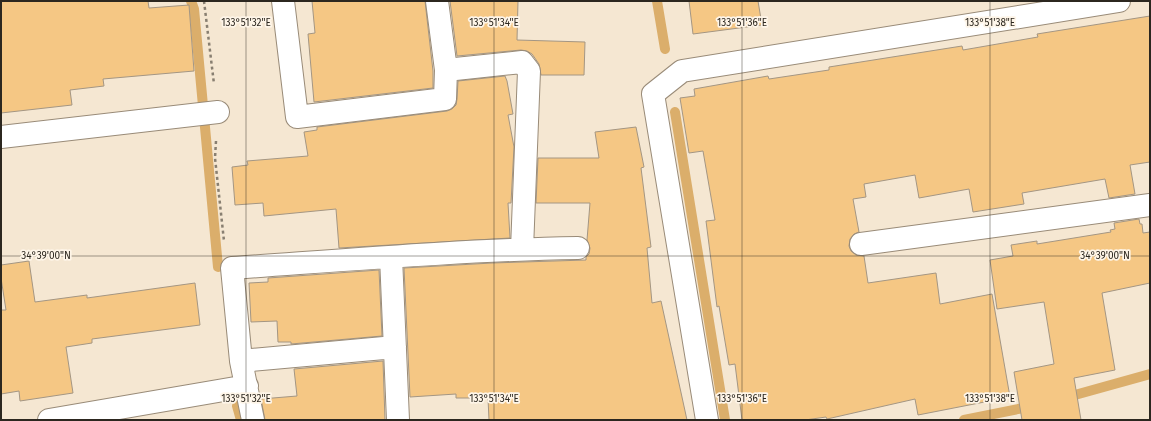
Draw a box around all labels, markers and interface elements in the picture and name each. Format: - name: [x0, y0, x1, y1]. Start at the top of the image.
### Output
- text: 133°51'32"E: [221, 17, 271, 29]
- text: 133°51'34"E: [469, 17, 519, 29]
- text: 133°51'36"E: [717, 17, 767, 29]
- text: 133°51'38"E: [965, 17, 1015, 29]
- text: 34°39'00"N: [21, 250, 71, 262]
- text: 34°39'00"N: [1080, 250, 1130, 262]
- text: 133°51'32"E: [221, 393, 271, 405]
- text: 133°51'34"E: [469, 393, 519, 405]
- text: 133°51'36"E: [717, 393, 767, 405]
- text: 133°51'38"E: [965, 393, 1015, 405]

